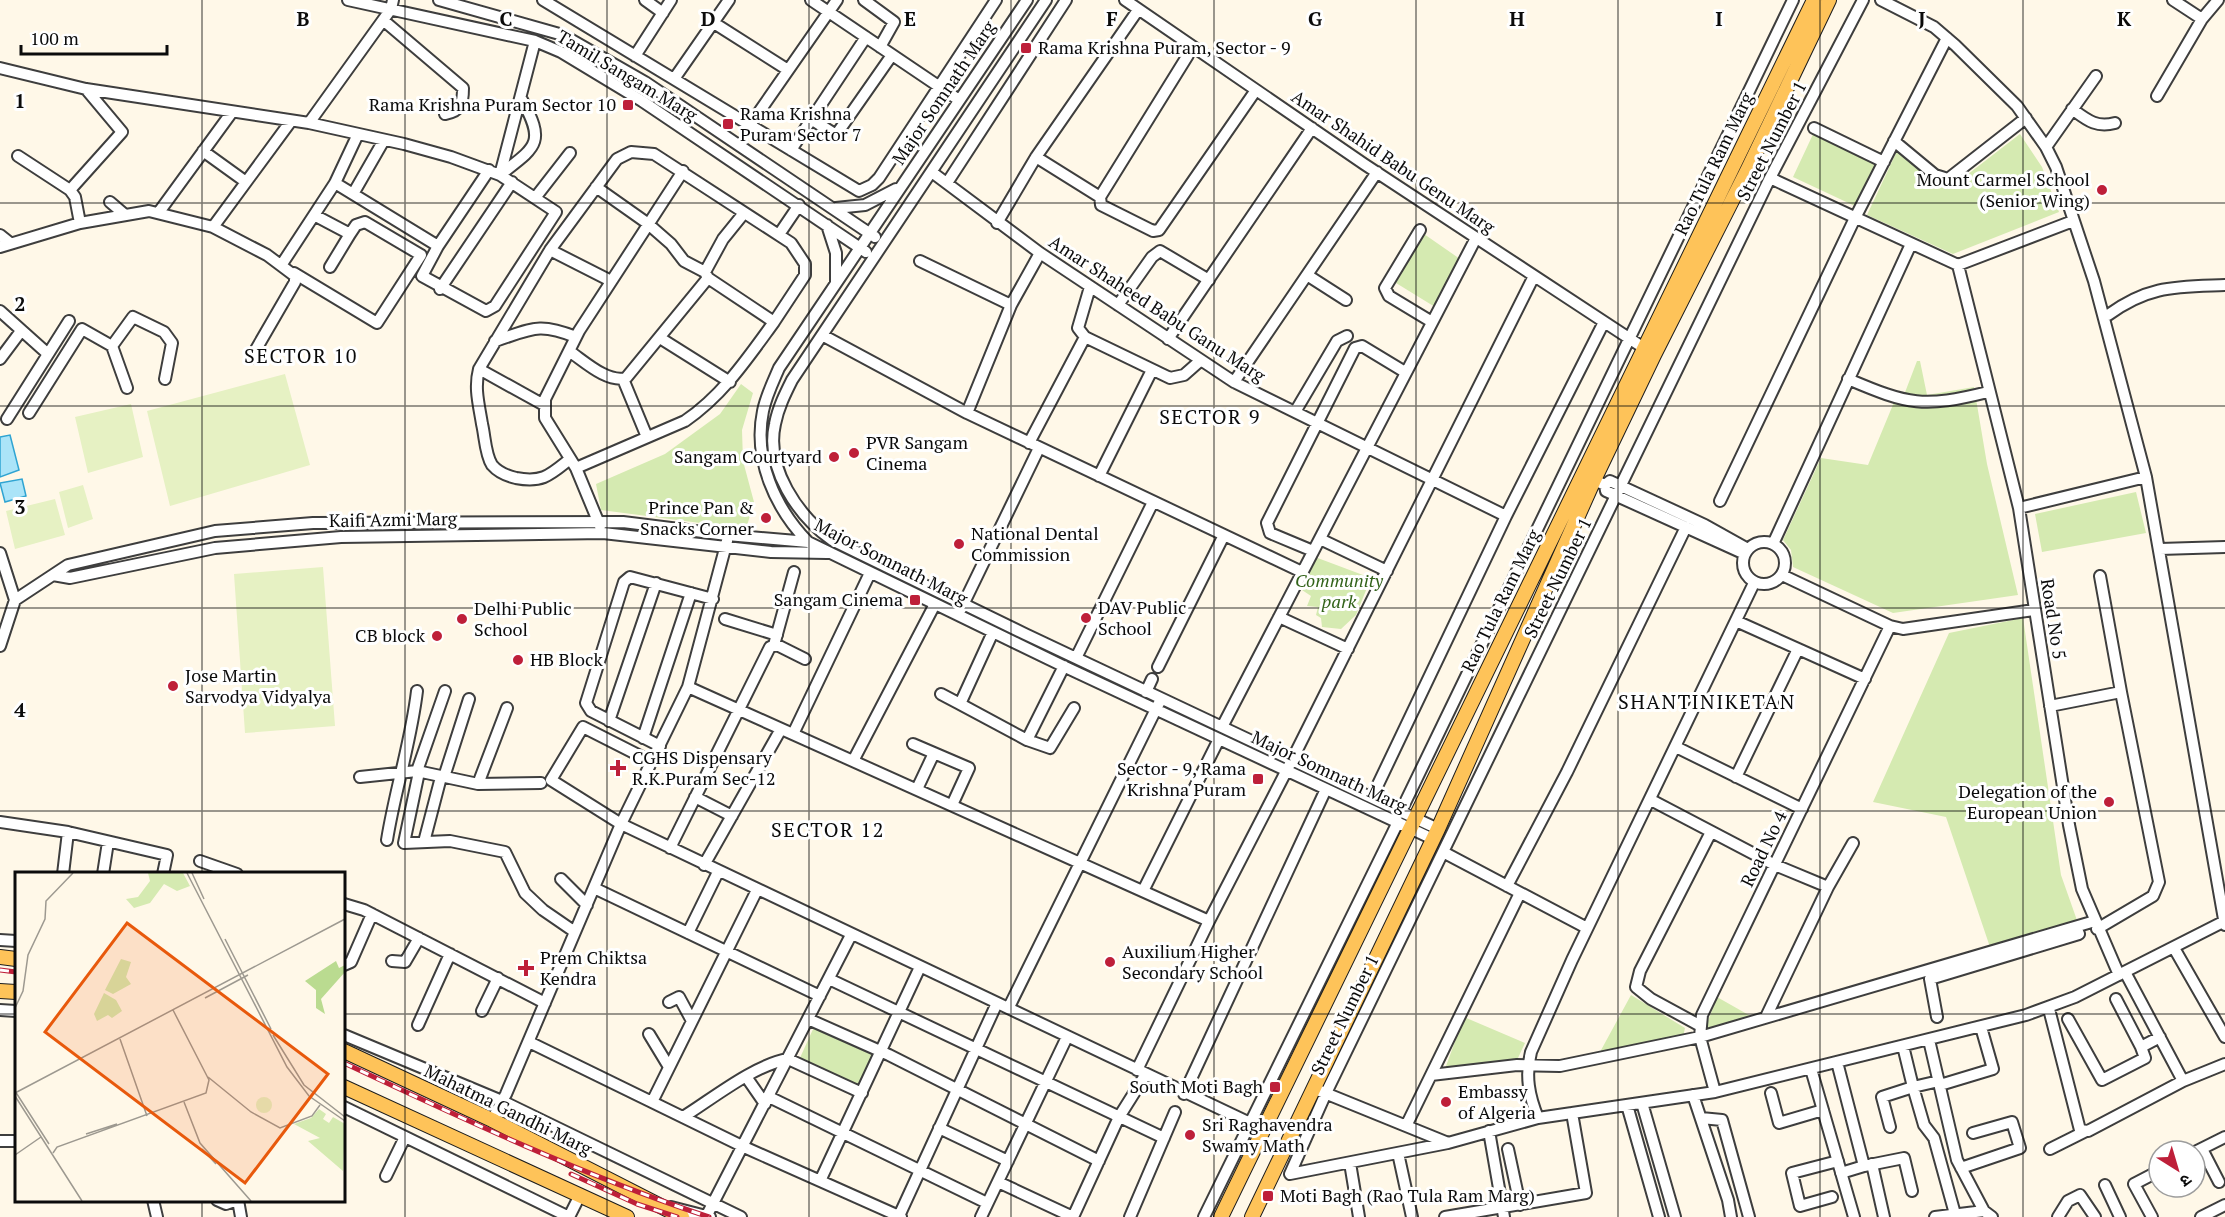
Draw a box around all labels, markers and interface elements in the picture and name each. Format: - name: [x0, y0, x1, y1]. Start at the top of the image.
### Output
- text: B: [297, 5, 310, 32]
- text: C: [499, 5, 513, 32]
- text: D: [701, 5, 715, 32]
- text: E: [904, 5, 916, 32]
- text: F: [1106, 5, 1118, 32]
- text: G: [1308, 5, 1322, 32]
- text: H: [1509, 5, 1525, 32]
- text: I: [1715, 5, 1723, 32]
- text: J: [1918, 5, 1926, 32]
- text: K: [2117, 5, 2132, 32]
- street label: Major Somnath Marg: [886, 15, 1001, 169]
- scale bar: [21, 18, 166, 56]
- street label: Tamil Sangam Marg: [553, 24, 702, 127]
- text: 100 m: [30, 26, 79, 50]
- place label: Rama Krishna Puram, Sector - 9: [1038, 35, 1291, 59]
- marker: Rama Krishna Puram, Sector - 9: [1019, 41, 1033, 55]
- street label: Street Number 1: [1731, 77, 1812, 204]
- street label: Amar Shahid Babu Genu Marg: [1287, 84, 1500, 239]
- text: 1: [14, 87, 26, 114]
- street label: Rao Tula Ram Marg: [1668, 88, 1758, 239]
- place label: Rama Krishna Puram Sector 10: [369, 92, 616, 116]
- marker: Rama Krishna Puram Sector 10: [621, 98, 635, 112]
- place label: Rama Krishna Puram Sector 7: [740, 101, 862, 146]
- marker: Rama Krishna Puram Sector 7: [721, 117, 735, 131]
- place label: Mount Carmel School (Senior Wing): [1916, 167, 2090, 212]
- marker: Mount Carmel School (Senior Wing): [2095, 183, 2109, 197]
- street label: Amar Shaheed Babu Ganu Marg: [1045, 229, 1271, 387]
- text: 2: [14, 290, 26, 317]
- district label: SECTOR 10: [244, 342, 358, 369]
- district label: SECTOR 9: [1159, 403, 1261, 430]
- place label: PVR Sangam Cinema: [866, 430, 968, 475]
- place label: Sangam Courtyard: [674, 444, 822, 468]
- marker: PVR Sangam Cinema: [847, 446, 861, 460]
- marker: Sangam Courtyard: [827, 450, 841, 464]
- text: 3: [14, 493, 26, 520]
- place label: Prince Pan & Snacks Corner: [640, 495, 754, 540]
- street label: Kaifi Azmi Marg: [329, 506, 458, 532]
- marker: Prince Pan & Snacks Corner: [759, 511, 773, 525]
- street label: Major Somnath Marg: [811, 512, 973, 610]
- street label: Street Number 1: [1518, 513, 1597, 642]
- place label: National Dental Commission: [971, 521, 1099, 566]
- street label: Rao Tula Ram Marg: [1455, 525, 1545, 676]
- marker: National Dental Commission: [952, 537, 966, 551]
- park label: Community park: [1295, 568, 1384, 613]
- street label: Road No 5: [2036, 577, 2072, 661]
- place label: Sangam Cinema: [774, 587, 903, 611]
- marker: Sangam Cinema: [908, 593, 922, 607]
- place label: DAV Public School: [1098, 595, 1186, 640]
- place label: Delhi Public School: [474, 596, 572, 641]
- marker: DAV Public School: [1079, 611, 1093, 625]
- marker: Delhi Public School: [455, 612, 469, 626]
- place label: CB block: [355, 623, 426, 647]
- marker: CB block: [430, 629, 444, 643]
- place label: HB Block: [530, 647, 603, 671]
- marker: HB Block: [511, 653, 525, 667]
- place label: Jose Martin Sarvodya Vidyalya: [185, 663, 331, 708]
- marker: Jose Martin Sarvodya Vidyalya: [166, 679, 180, 693]
- district label: SHANTINIKETAN: [1618, 688, 1796, 715]
- text: 4: [14, 696, 26, 723]
- street label: Major Somnath Marg: [1248, 725, 1411, 818]
- place label: CGHS Dispensary R.K.Puram Sec-12: [632, 745, 776, 790]
- place label: Sector - 9, Rama Krishna Puram: [1117, 756, 1246, 801]
- marker: CGHS Dispensary R.K.Puram Sec-12: [609, 759, 627, 777]
- marker: Sector - 9, Rama Krishna Puram: [1251, 772, 1265, 786]
- place label: Delegation of the European Union: [1958, 779, 2097, 824]
- marker: Delegation of the European Union: [2102, 795, 2116, 809]
- street label: Road No 4: [1734, 806, 1792, 891]
- district label: SECTOR 12: [771, 816, 885, 843]
- inset map: [15, 872, 345, 1202]
- place label: Auxilium Higher Secondary School: [1122, 939, 1263, 984]
- place label: Prem Chiktsa Kendra: [540, 945, 647, 990]
- street label: Street Number 1: [1305, 950, 1384, 1079]
- marker: Auxilium Higher Secondary School: [1103, 955, 1117, 969]
- marker: Prem Chiktsa Kendra: [517, 959, 535, 977]
- street label: Mahatma Gandhi Marg: [421, 1058, 597, 1160]
- place label: South Moti Bagh: [1129, 1074, 1263, 1098]
- place label: Embassy of Algeria: [1458, 1079, 1536, 1124]
- marker: South Moti Bagh: [1268, 1080, 1282, 1094]
- marker: Embassy of Algeria: [1439, 1095, 1453, 1109]
- place label: Sri Raghavendra Swamy Math: [1202, 1112, 1333, 1157]
- marker: Sri Raghavendra Swamy Math: [1183, 1128, 1197, 1142]
- north arrow: [2147, 1139, 2207, 1199]
- text: उ: [2175, 1169, 2196, 1193]
- place label: Moti Bagh (Rao Tula Ram Marg): [1280, 1183, 1535, 1207]
- marker: Moti Bagh (Rao Tula Ram Marg): [1261, 1189, 1275, 1203]

